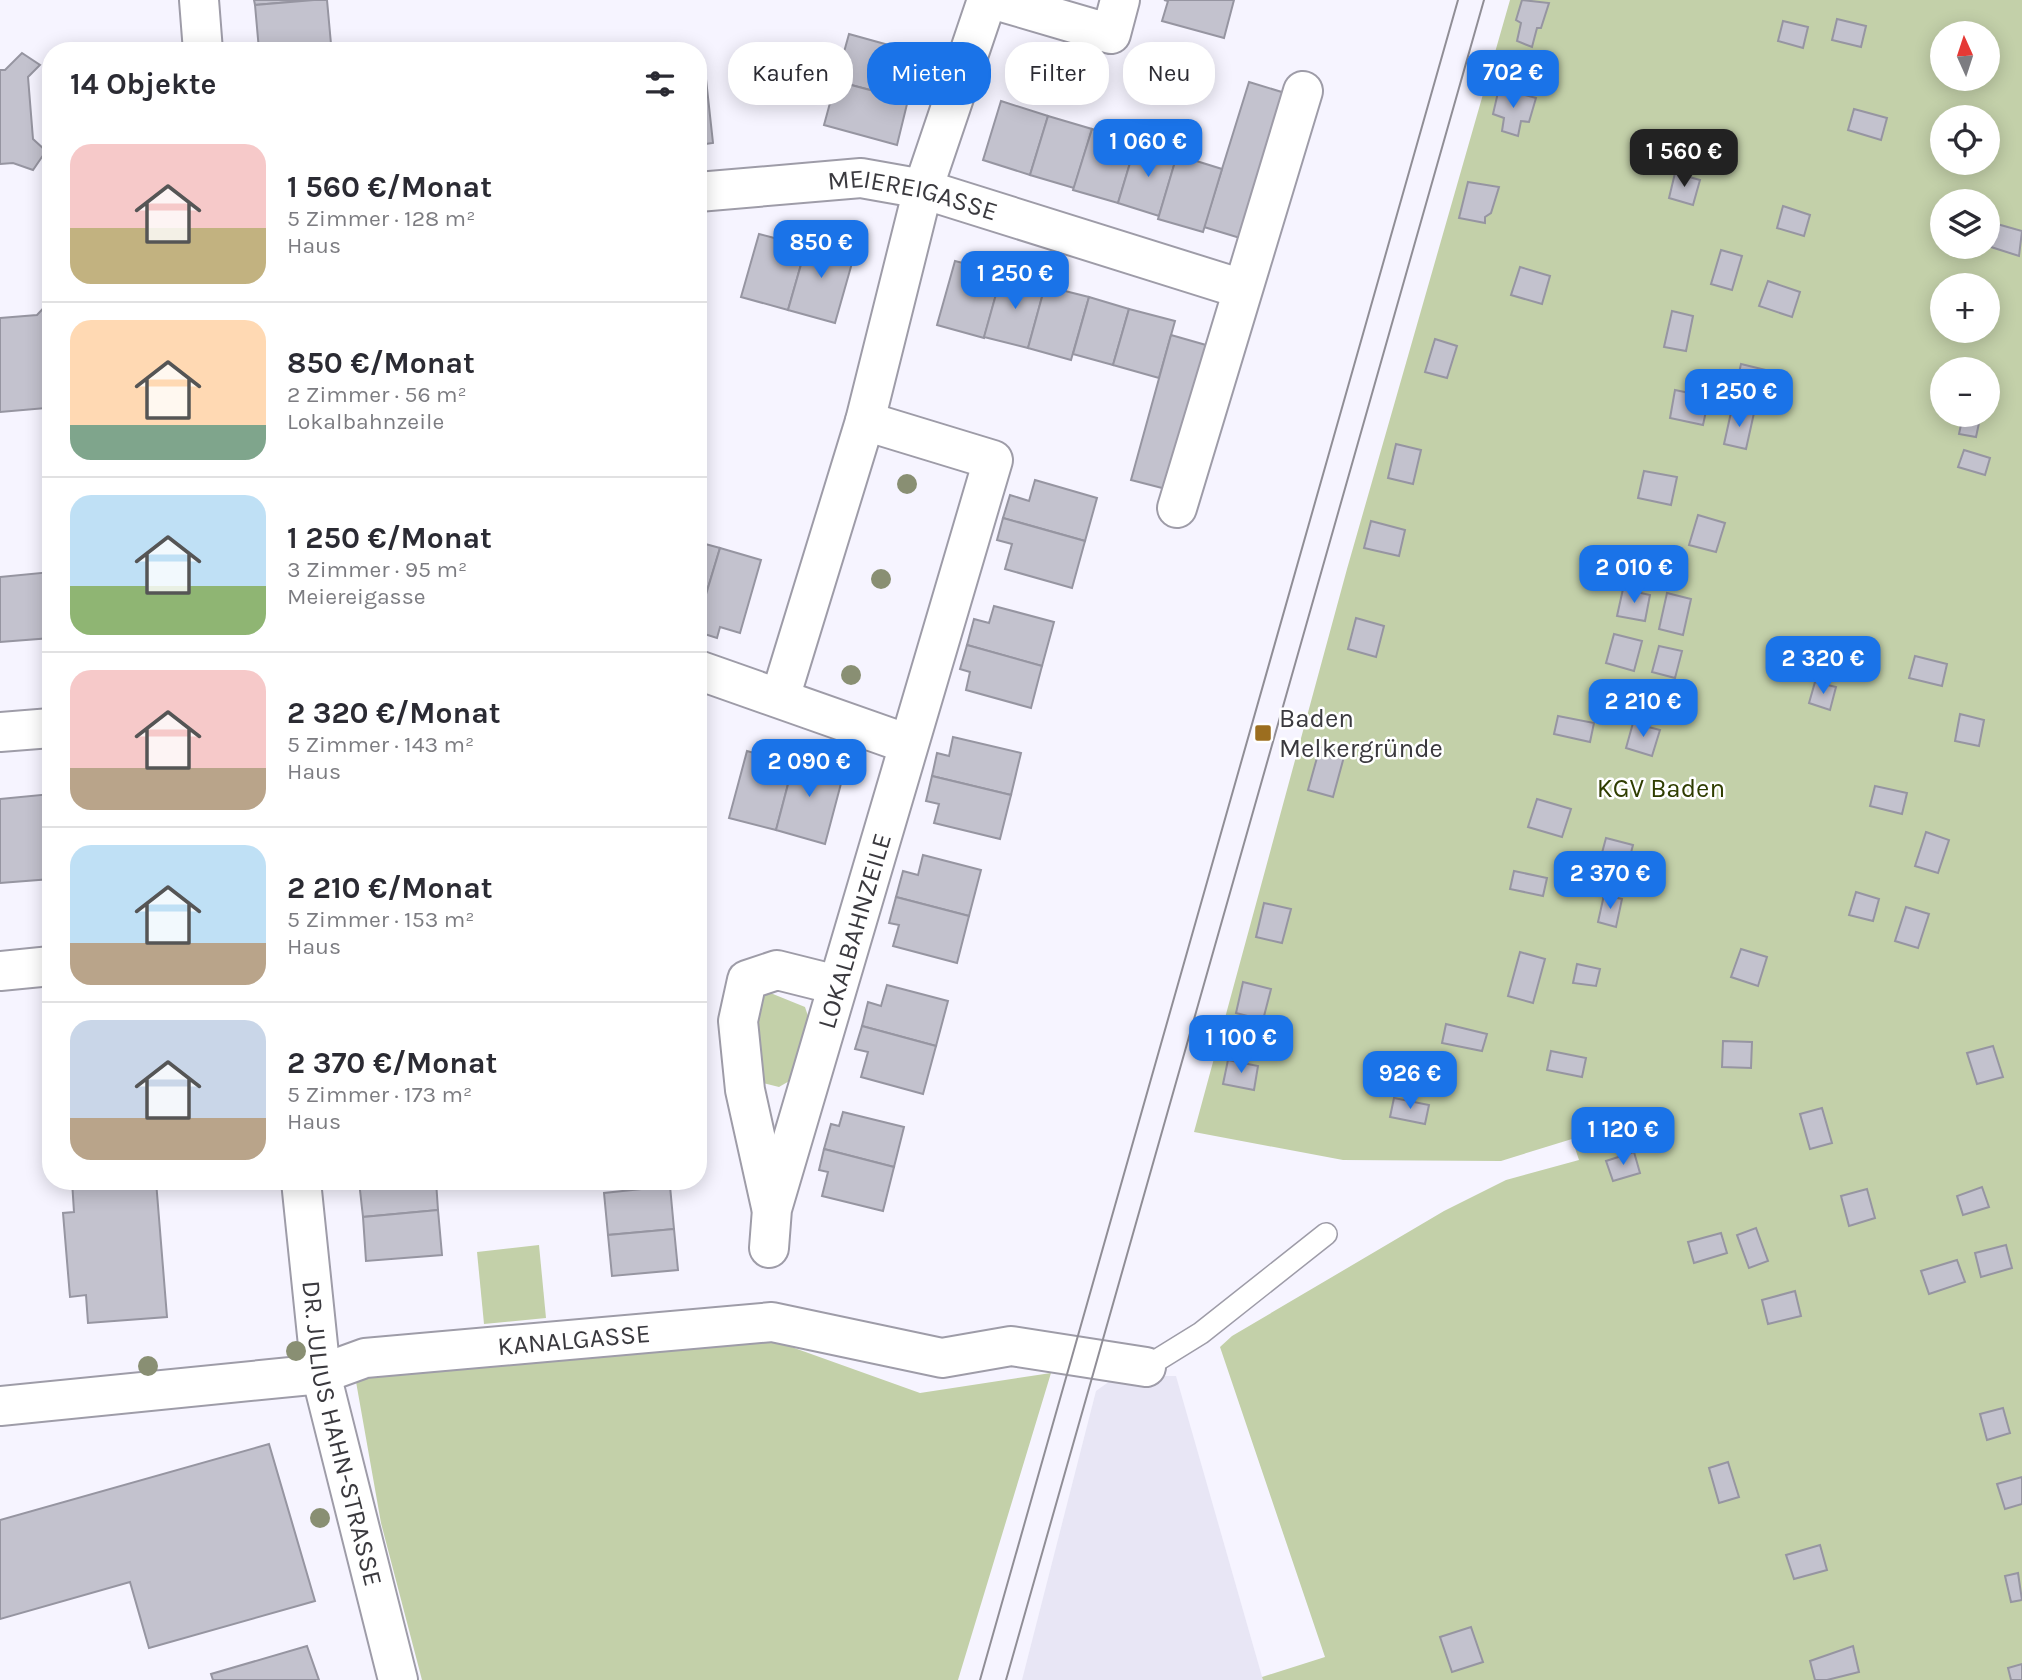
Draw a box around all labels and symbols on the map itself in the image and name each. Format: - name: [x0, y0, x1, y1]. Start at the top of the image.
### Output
- north arrow: [1930, 21, 2000, 91]
- pin: 702 €: [1464, 50, 1562, 110]
- pin: 1 060 €: [1083, 120, 1213, 179]
- pin: 1 560 €: [1619, 130, 1749, 189]
- street label: MEIEREIGASSE: [826, 162, 1002, 227]
- pin: 850 €: [772, 220, 870, 280]
- pin: 1 250 €: [950, 252, 1080, 311]
- pin: 1 250 €: [1674, 370, 1804, 429]
- pin: 2 010 €: [1569, 546, 1699, 605]
- pin: 2 320 €: [1758, 636, 1888, 696]
- pin: 2 210 €: [1578, 680, 1708, 739]
- place label: Baden Melkergründe: [1279, 703, 1443, 764]
- marker: Baden Melkergründe: [1253, 723, 1273, 743]
- pin: 2 090 €: [744, 740, 874, 799]
- park label: KGV Baden: [1597, 773, 1725, 804]
- street label: LOKALBAHNZEILE: [811, 830, 898, 1032]
- pin: 2 370 €: [1545, 852, 1675, 911]
- pin: 1 100 €: [1176, 1016, 1306, 1075]
- pin: 926 €: [1361, 1052, 1459, 1111]
- pin: 1 120 €: [1558, 1108, 1688, 1167]
- street label: DR. JULIUS HAHN-STRASSE: [296, 1279, 389, 1589]
- street label: KANALGASSE: [496, 1317, 652, 1362]

